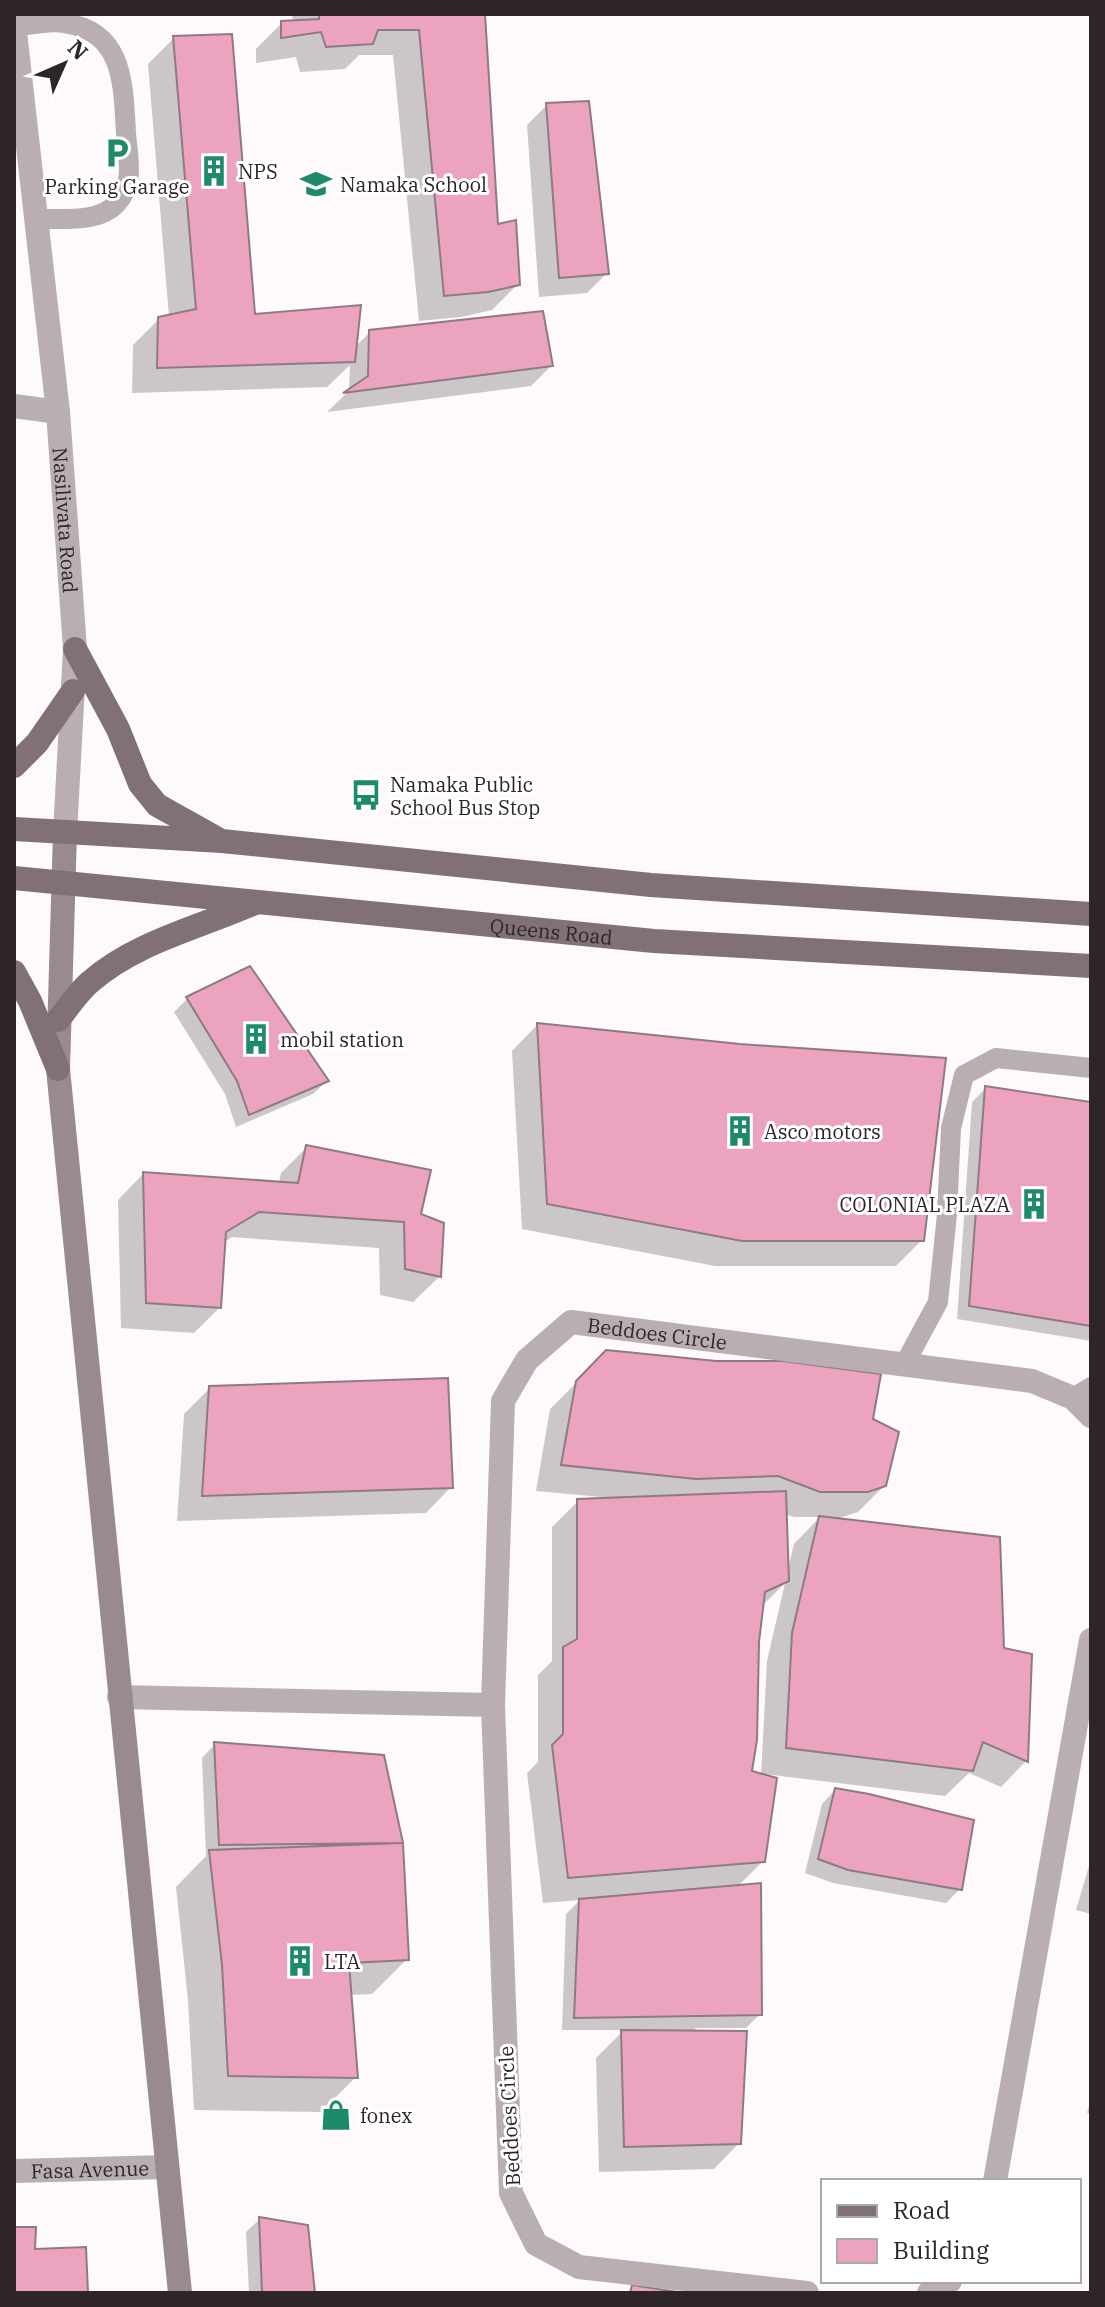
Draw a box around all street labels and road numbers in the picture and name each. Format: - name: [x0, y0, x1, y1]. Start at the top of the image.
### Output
- street label: Nasilivata Road: [47, 446, 84, 594]
- street label: Queens Road: [489, 911, 614, 950]
- street label: Beddoes Circle: [586, 1311, 729, 1355]
- street label: Beddoes Circle: [492, 2045, 526, 2187]
- street label: Fasa Avenue: [30, 2154, 149, 2184]

